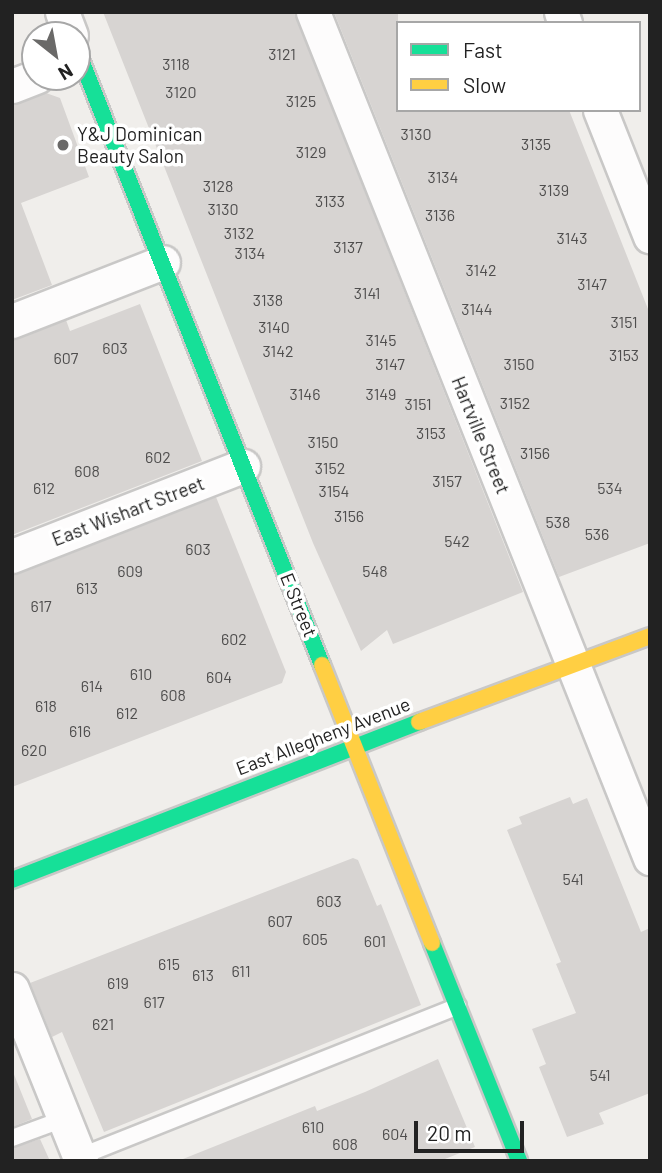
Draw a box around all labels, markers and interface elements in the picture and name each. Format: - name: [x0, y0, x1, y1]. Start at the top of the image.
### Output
- north arrow: [21, 21, 91, 91]
- legend: [396, 21, 641, 112]
- text: Fast: [463, 37, 503, 62]
- house number: 3121: [268, 44, 296, 64]
- house number: 3118: [162, 54, 190, 74]
- text: N: [55, 60, 77, 86]
- text: Slow: [463, 72, 506, 97]
- house number: 3120: [165, 82, 197, 102]
- house number: 3125: [286, 91, 316, 111]
- place label: Y&J Dominican Beauty Salon: [77, 123, 203, 167]
- house number: 3130: [400, 124, 432, 144]
- house number: 3135: [521, 134, 551, 154]
- marker: Y&J Dominican Beauty Salon: [55, 137, 71, 153]
- house number: 3129: [296, 142, 326, 162]
- house number: 3134: [428, 167, 458, 187]
- house number: 3128: [203, 176, 233, 196]
- house number: 3139: [539, 180, 569, 200]
- house number: 3133: [315, 191, 345, 211]
- house number: 3130: [207, 199, 239, 219]
- house number: 3136: [425, 205, 455, 225]
- house number: 3132: [224, 223, 254, 243]
- house number: 3143: [557, 228, 587, 248]
- house number: 3137: [333, 237, 363, 257]
- house number: 3134: [235, 243, 265, 263]
- house number: 3142: [465, 260, 497, 280]
- house number: 3147: [577, 274, 607, 294]
- house number: 3141: [354, 283, 380, 303]
- house number: 3138: [253, 290, 283, 310]
- house number: 3144: [461, 299, 493, 319]
- house number: 3151: [610, 312, 638, 332]
- house number: 3140: [258, 317, 290, 337]
- house number: 3145: [366, 330, 396, 350]
- house number: 603: [102, 338, 128, 358]
- house number: 3142: [262, 341, 294, 361]
- house number: 3153: [609, 345, 639, 365]
- house number: 607: [54, 348, 78, 368]
- house number: 3147: [375, 354, 405, 374]
- house number: 3150: [504, 354, 534, 374]
- street label: Hartville Street: [447, 373, 515, 497]
- house number: 3146: [290, 384, 320, 404]
- house number: 3149: [366, 384, 396, 404]
- house number: 3152: [500, 393, 530, 413]
- house number: 3151: [404, 394, 432, 414]
- house number: 3153: [416, 423, 446, 443]
- house number: 3150: [308, 432, 338, 452]
- house number: 3156: [520, 443, 550, 463]
- house number: 602: [145, 447, 171, 467]
- house number: 3152: [315, 458, 345, 478]
- house number: 608: [74, 461, 100, 481]
- street label: East Wishart Street: [49, 471, 207, 551]
- house number: 3157: [432, 471, 462, 491]
- house number: 612: [33, 478, 55, 498]
- house number: 534: [597, 478, 623, 498]
- house number: 3154: [319, 481, 349, 501]
- house number: 3156: [334, 506, 364, 526]
- house number: 538: [546, 512, 570, 532]
- house number: 536: [585, 524, 609, 544]
- house number: 542: [444, 531, 470, 551]
- house number: 603: [185, 539, 211, 559]
- house number: 609: [117, 561, 143, 581]
- house number: 548: [362, 561, 388, 581]
- street label: E Street: [276, 570, 322, 640]
- house number: 613: [76, 578, 98, 598]
- house number: 617: [30, 596, 52, 616]
- house number: 602: [221, 629, 247, 649]
- house number: 610: [130, 664, 152, 684]
- house number: 604: [206, 667, 232, 687]
- house number: 614: [81, 676, 103, 696]
- house number: 608: [160, 685, 186, 705]
- street label: East Allegheny Avenue: [233, 692, 413, 780]
- house number: 618: [35, 696, 57, 716]
- house number: 612: [116, 703, 138, 723]
- house number: 616: [69, 721, 91, 741]
- house number: 620: [21, 740, 47, 760]
- house number: 541: [562, 869, 584, 889]
- house number: 603: [316, 891, 342, 911]
- house number: 607: [268, 911, 292, 931]
- house number: 605: [302, 929, 328, 949]
- house number: 601: [364, 931, 386, 951]
- house number: 615: [158, 954, 180, 974]
- house number: 611: [231, 961, 251, 981]
- house number: 613: [192, 965, 214, 985]
- house number: 619: [107, 973, 129, 993]
- house number: 617: [143, 992, 165, 1012]
- house number: 621: [92, 1014, 114, 1034]
- house number: 541: [589, 1065, 611, 1085]
- scale bar: [417, 1106, 527, 1150]
- house number: 610: [302, 1117, 324, 1137]
- text: 20 m: [427, 1120, 472, 1145]
- house number: 604: [382, 1124, 408, 1144]
- house number: 608: [332, 1134, 358, 1154]

